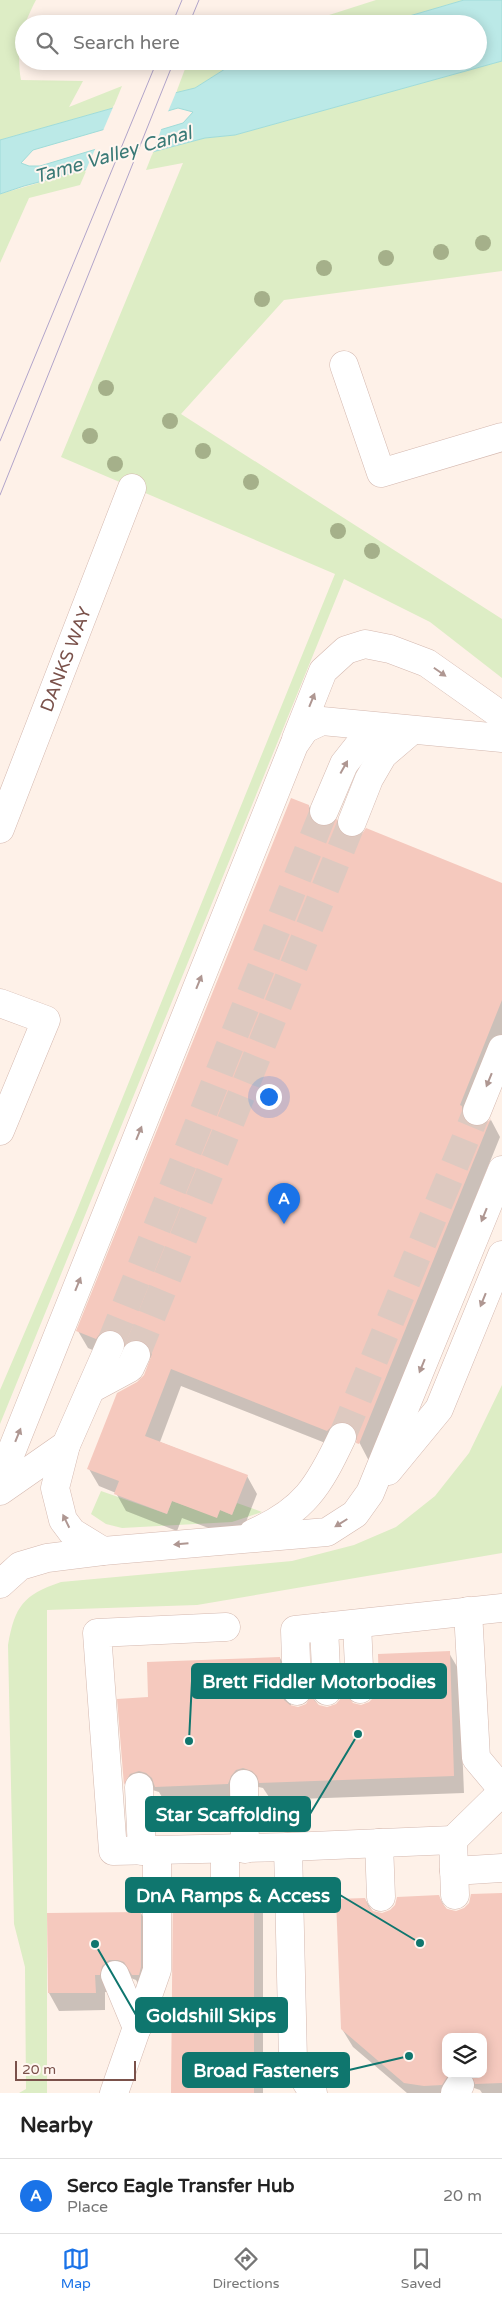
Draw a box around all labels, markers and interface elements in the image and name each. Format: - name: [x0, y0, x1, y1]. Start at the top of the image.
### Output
- search box: [15, 15, 487, 70]
- icon: search: [33, 29, 61, 57]
- text: Search here: [73, 32, 180, 54]
- water label: Tame Valley Canal: [32, 121, 196, 188]
- street label: DANKS WAY: [35, 603, 96, 715]
- one-way arrow: [433, 667, 447, 677]
- one-way arrow: [308, 692, 316, 707]
- one-way arrow: [340, 759, 348, 774]
- one-way arrow: [195, 974, 203, 989]
- one-way arrow: [485, 1073, 493, 1087]
- your location: [256, 1084, 282, 1110]
- one-way arrow: [135, 1125, 143, 1140]
- pin: A: [268, 1183, 300, 1224]
- one-way arrow: [479, 1208, 487, 1223]
- one-way arrow: [75, 1277, 83, 1291]
- one-way arrow: [479, 1293, 487, 1308]
- one-way arrow: [418, 1359, 426, 1374]
- one-way arrow: [15, 1427, 22, 1442]
- one-way arrow: [62, 1514, 70, 1528]
- one-way arrow: [334, 1518, 348, 1528]
- one-way arrow: [173, 1540, 189, 1548]
- callout: Brett Fiddler Motorbodies: [192, 1664, 446, 1698]
- text: Brett Fiddler Motorbodies: [202, 1671, 436, 1693]
- callout: Star Scaffolding: [146, 1797, 310, 1831]
- text: Star Scaffolding: [156, 1804, 300, 1827]
- callout: DnA Ramps & Access: [126, 1878, 340, 1912]
- text: DnA Ramps & Access: [136, 1885, 330, 1908]
- callout: Goldshill Skips: [136, 1998, 287, 2032]
- text: Goldshill Skips: [146, 2005, 276, 2028]
- map controls: [442, 2033, 487, 2078]
- button: layers: [442, 2033, 487, 2078]
- callout: Broad Fasteners: [183, 2053, 349, 2087]
- scale bar: [15, 2058, 136, 2081]
- text: Broad Fasteners: [193, 2060, 339, 2082]
- text: 20 m: [22, 2061, 56, 2078]
- text: Nearby: [20, 2113, 93, 2138]
- text: Serco Eagle Transfer Hub: [67, 2175, 295, 2197]
- text: A: [30, 2186, 42, 2206]
- text: 20 m: [443, 2186, 482, 2206]
- text: Place: [67, 2197, 108, 2217]
- tab: Map: [61, 2245, 91, 2292]
- tab: Directions: [212, 2245, 279, 2292]
- tab: Saved: [401, 2245, 441, 2292]

